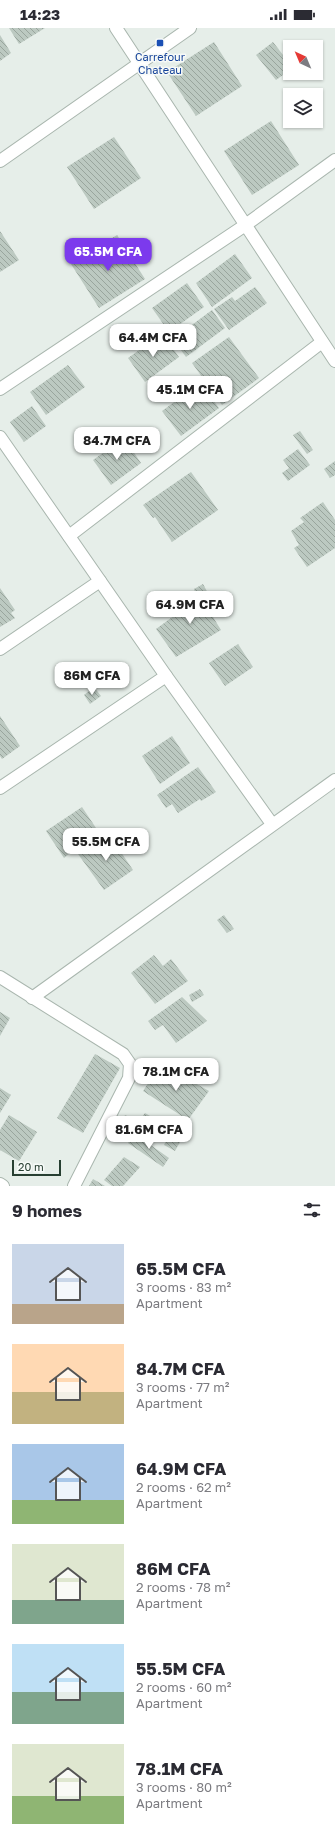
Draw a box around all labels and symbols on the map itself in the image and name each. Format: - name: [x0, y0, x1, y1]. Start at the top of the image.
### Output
- marker: Carrefour Chateau: [155, 38, 165, 48]
- north arrow: [283, 40, 323, 80]
- place label: Carrefour Chateau: [135, 50, 186, 76]
- pin: 65.5M CFA: [62, 238, 154, 272]
- pin: 64.4M CFA: [107, 324, 199, 358]
- pin: 45.1M CFA: [144, 376, 236, 410]
- pin: 84.7M CFA: [71, 427, 163, 461]
- pin: 64.9M CFA: [144, 591, 236, 625]
- pin: 86M CFA: [55, 662, 129, 696]
- pin: 55.5M CFA: [60, 828, 152, 862]
- pin: 78.1M CFA: [130, 1058, 222, 1092]
- pin: 81.6M CFA: [103, 1116, 195, 1150]
- scale bar: [12, 1158, 61, 1177]

